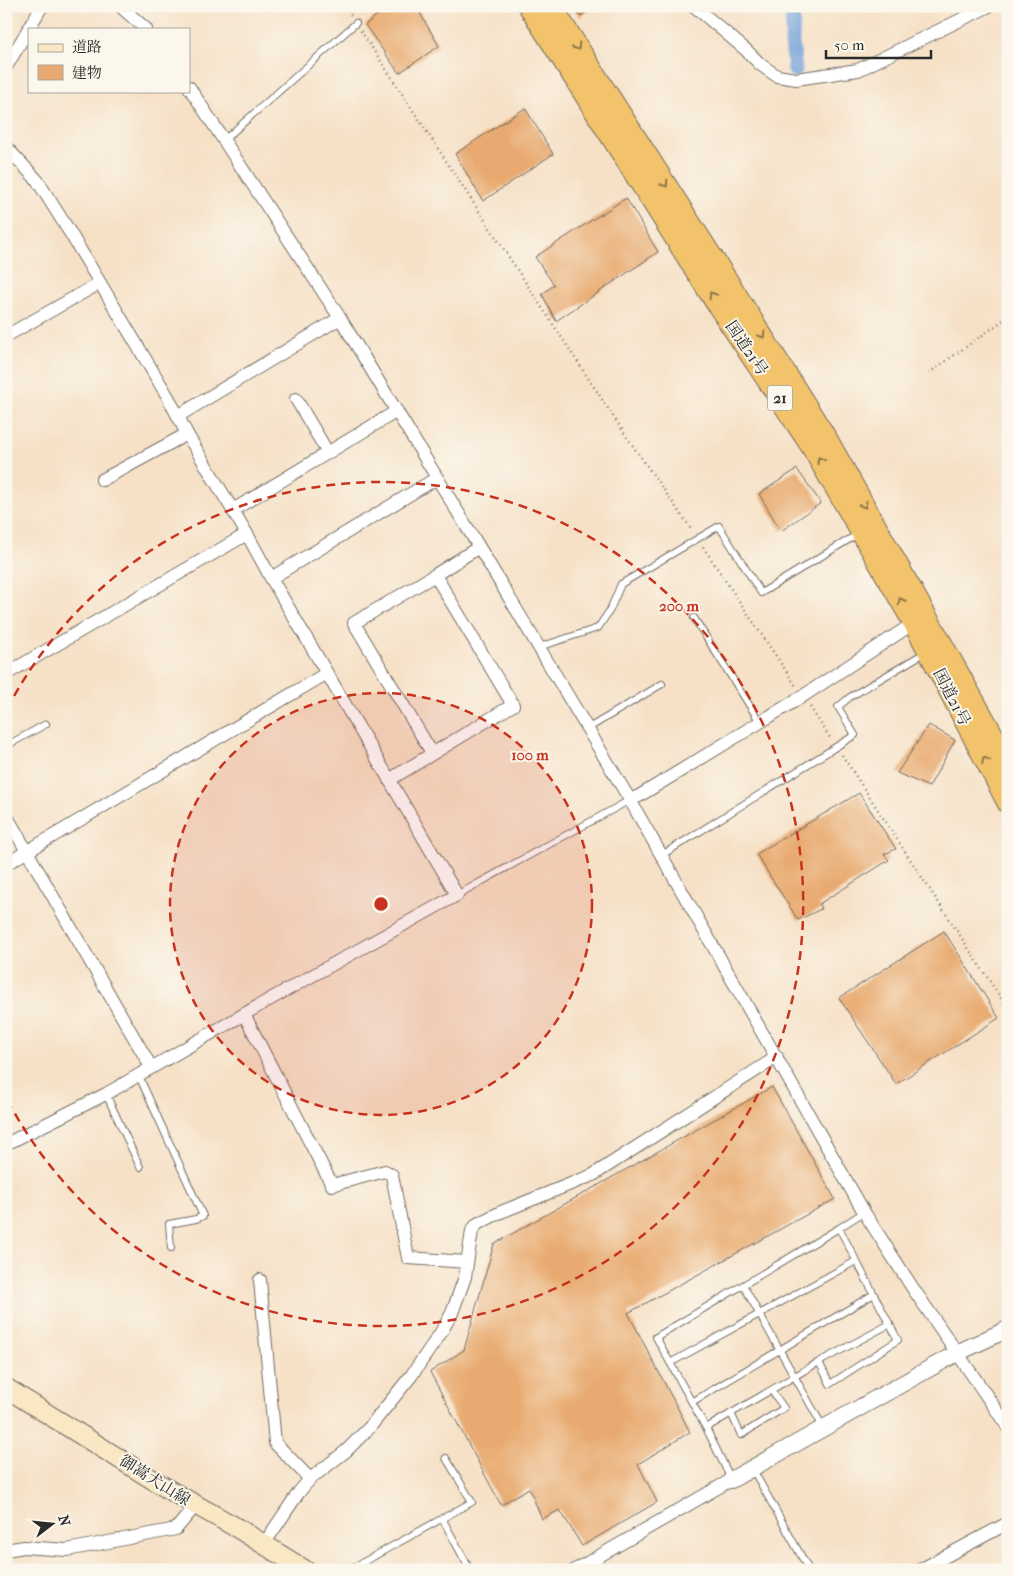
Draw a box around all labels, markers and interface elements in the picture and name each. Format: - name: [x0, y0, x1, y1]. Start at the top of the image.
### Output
- legend: [28, 28, 190, 92]
- scale bar: [826, 28, 932, 60]
- text: 50 m: [834, 36, 865, 54]
- text: 道路: [72, 38, 102, 56]
- one-way arrow: [571, 42, 580, 51]
- text: 建物: [72, 64, 102, 82]
- one-way arrow: [659, 178, 668, 187]
- one-way arrow: [708, 291, 718, 300]
- street label: 国道21号: [722, 317, 772, 379]
- one-way arrow: [756, 330, 765, 339]
- road number: 21: [768, 386, 792, 410]
- one-way arrow: [816, 457, 826, 466]
- one-way arrow: [858, 499, 868, 508]
- text: 200 m: [659, 597, 699, 615]
- one-way arrow: [898, 597, 908, 606]
- street label: 国道21号: [929, 665, 975, 729]
- text: 100 m: [511, 746, 549, 764]
- one-way arrow: [981, 756, 991, 765]
- centre of rings: [372, 895, 390, 913]
- street label: 御嵩犬山線: [116, 1451, 194, 1509]
- north arrow: [28, 1498, 78, 1548]
- text: N: [54, 1513, 74, 1528]

